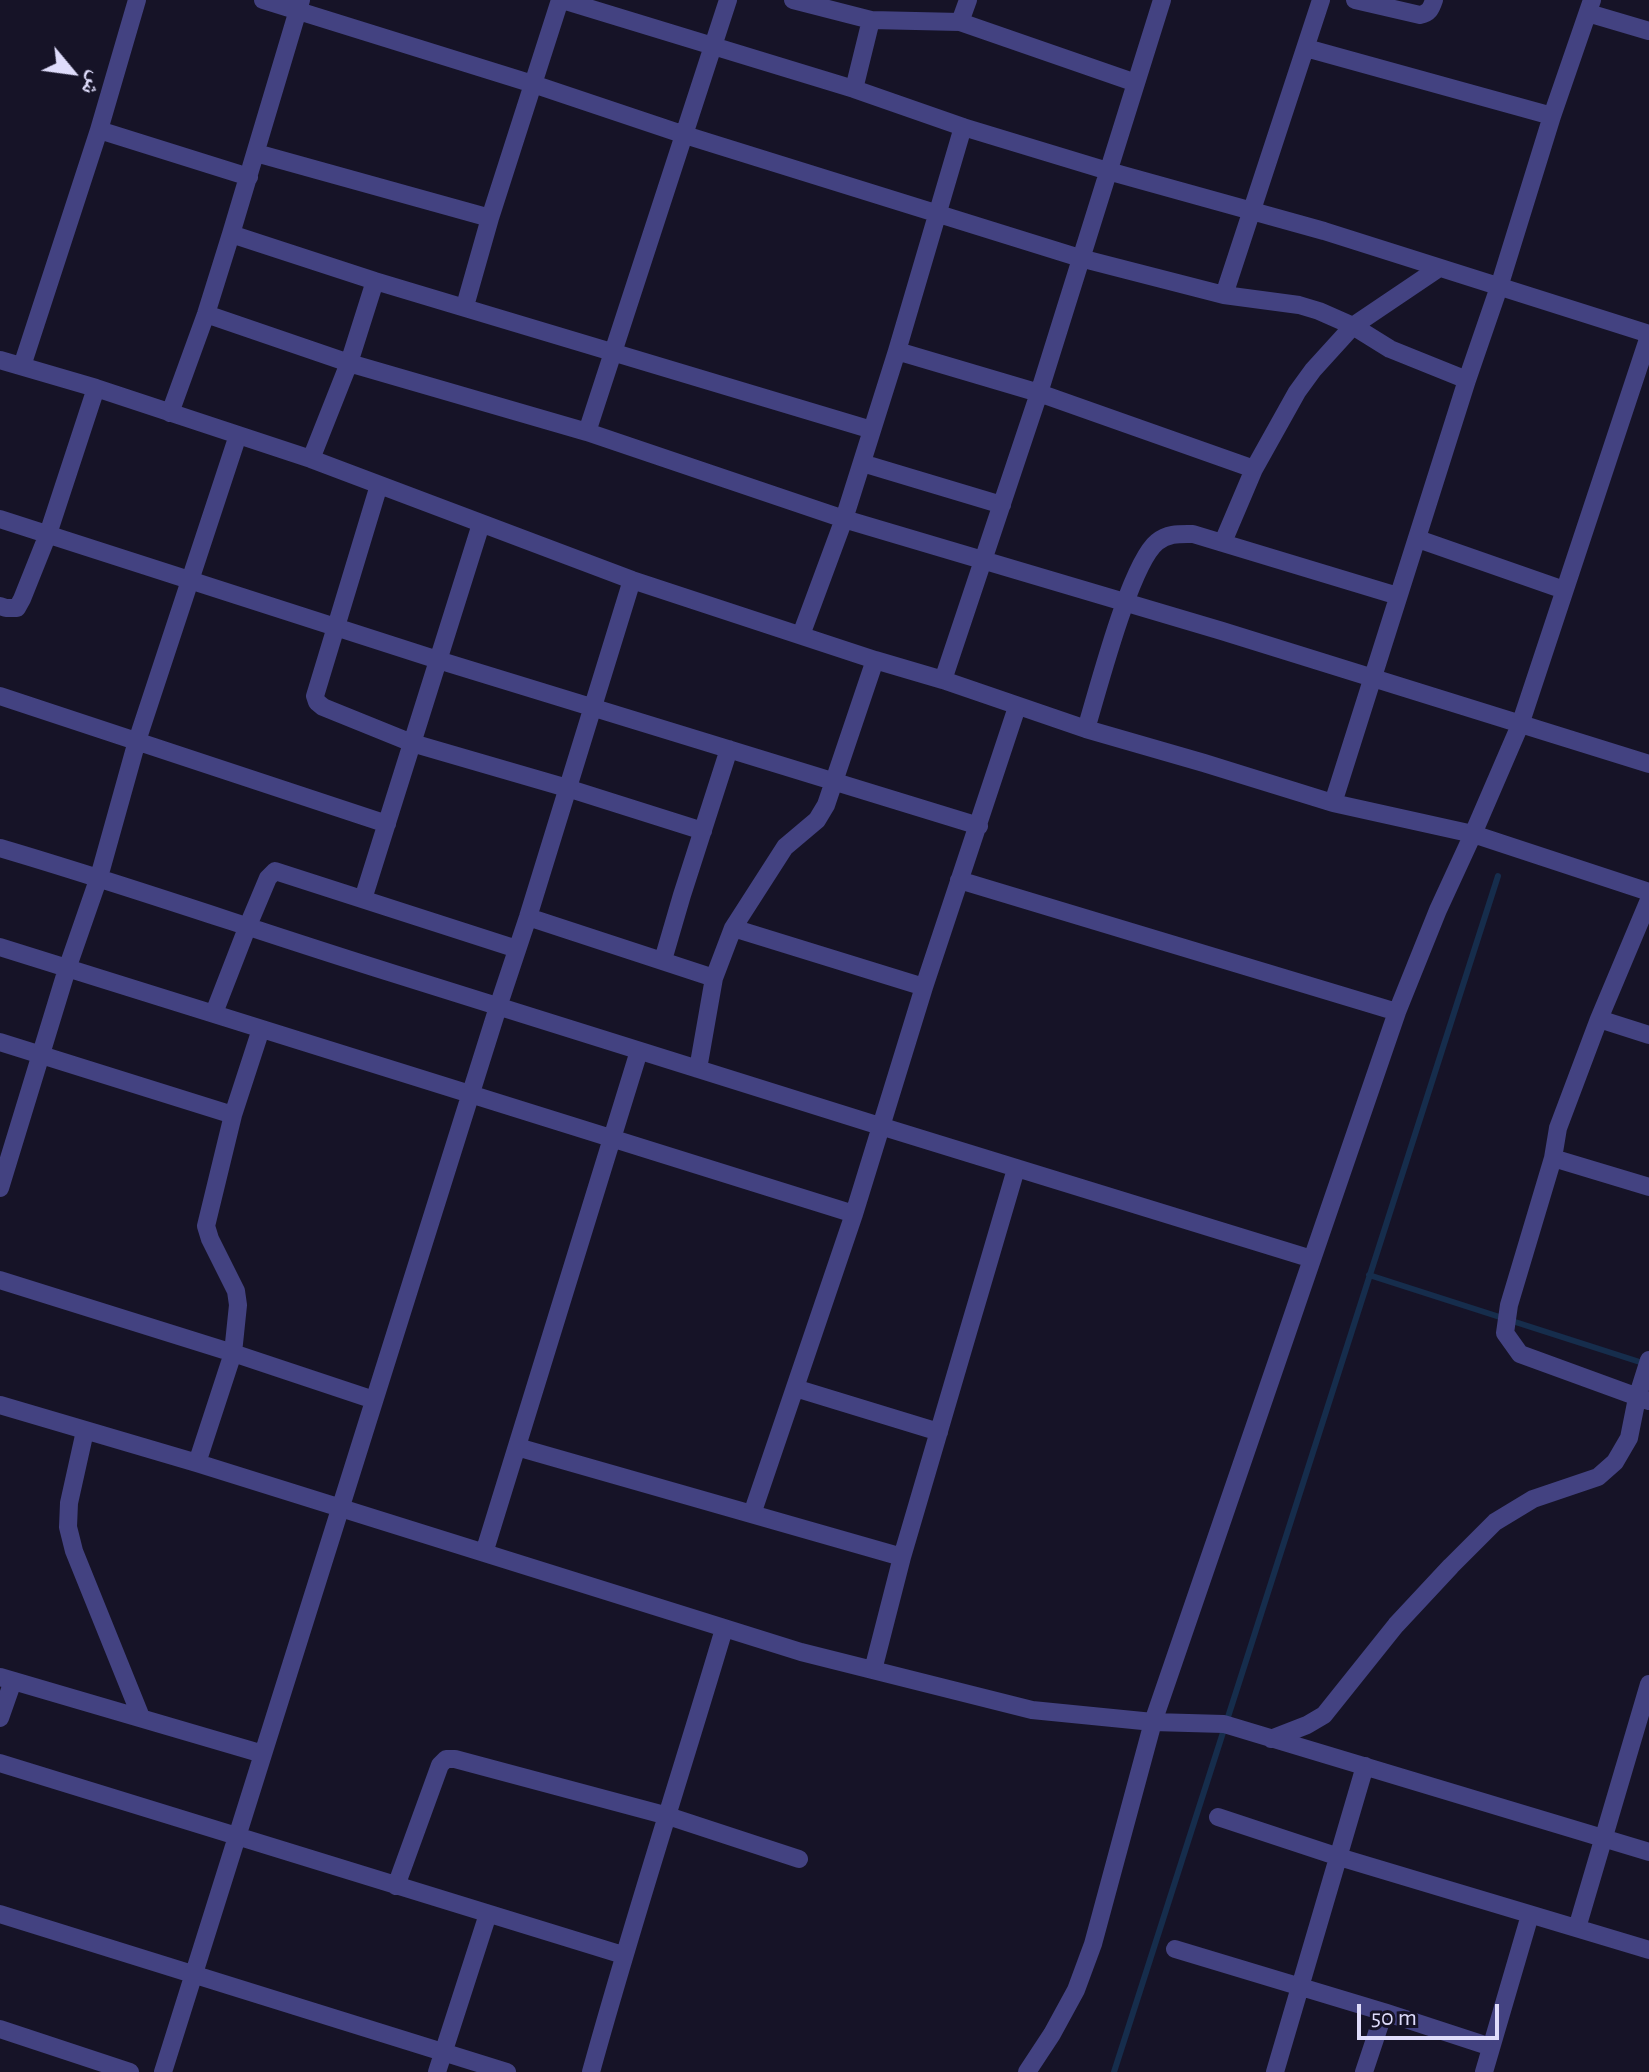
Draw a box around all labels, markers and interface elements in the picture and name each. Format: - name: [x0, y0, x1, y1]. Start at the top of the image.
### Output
- north arrow: [32, 32, 112, 112]
- text: ش: [78, 68, 108, 99]
- scale bar: [1361, 1988, 1503, 2038]
- text: 50 m: [1371, 2006, 1417, 2030]

